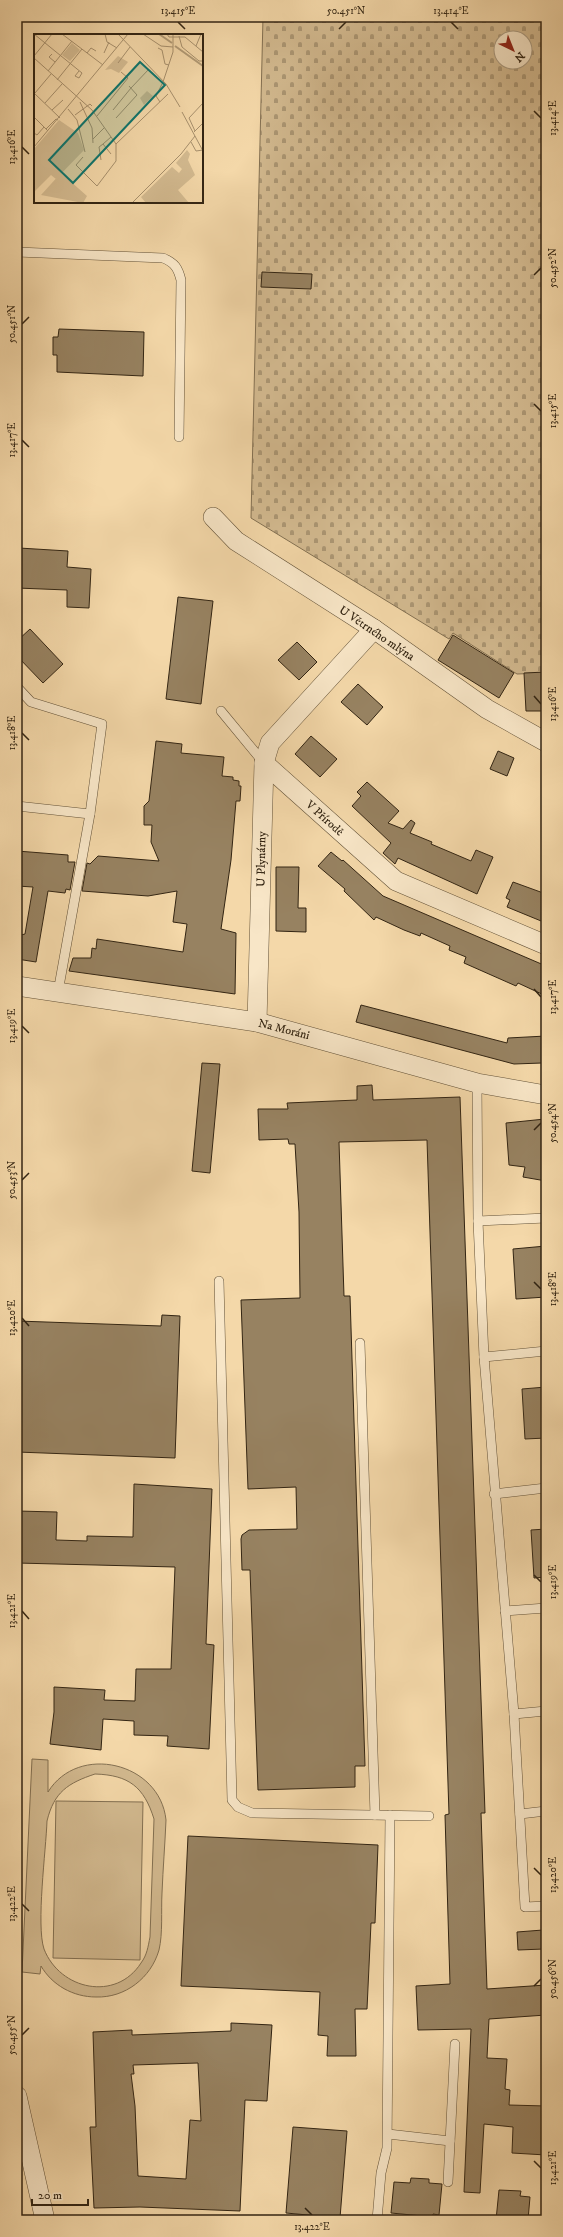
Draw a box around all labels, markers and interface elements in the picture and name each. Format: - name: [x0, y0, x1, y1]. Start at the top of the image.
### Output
- text: 13.415°E: [161, 5, 195, 17]
- text: 50.451°N: [327, 5, 365, 17]
- text: 13.414°E: [433, 5, 469, 17]
- north arrow: [493, 30, 533, 70]
- inset map: [34, 34, 203, 203]
- text: N: [511, 48, 527, 65]
- text: 13.414°E: [547, 100, 559, 136]
- text: 13.416°E: [6, 130, 18, 164]
- text: 50.452°N: [547, 248, 559, 288]
- text: 50.451°N: [6, 305, 18, 343]
- text: 13.415°E: [547, 394, 559, 428]
- text: 13.417°E: [6, 423, 18, 457]
- street label: U Větrného mlýna: [336, 603, 418, 665]
- text: 13.416°E: [547, 687, 559, 721]
- text: 13.418°E: [6, 716, 18, 750]
- street label: V Přírodě: [302, 797, 347, 839]
- street label: U Plynárny: [254, 831, 269, 887]
- text: 13.417°E: [547, 980, 559, 1014]
- text: 13.419°E: [6, 1009, 18, 1043]
- street label: Na Moráni: [256, 1016, 311, 1043]
- text: 50.454°N: [547, 1103, 559, 1143]
- text: 50.453°N: [6, 1161, 18, 1199]
- text: 13.418°E: [547, 1272, 559, 1306]
- text: 13.420°E: [6, 1300, 18, 1336]
- text: 13.419°E: [547, 1565, 559, 1599]
- text: 13.421°E: [6, 1594, 18, 1628]
- text: 13.420°E: [547, 1857, 559, 1893]
- text: 13.422°E: [6, 1886, 18, 1922]
- text: 50.456°N: [547, 1959, 559, 1999]
- text: 50.455°N: [6, 2015, 18, 2055]
- text: 13.421°E: [547, 2151, 559, 2185]
- scale bar: [32, 2181, 88, 2207]
- text: 20 m: [38, 2188, 62, 2203]
- text: 13.422°E: [294, 2221, 330, 2233]

